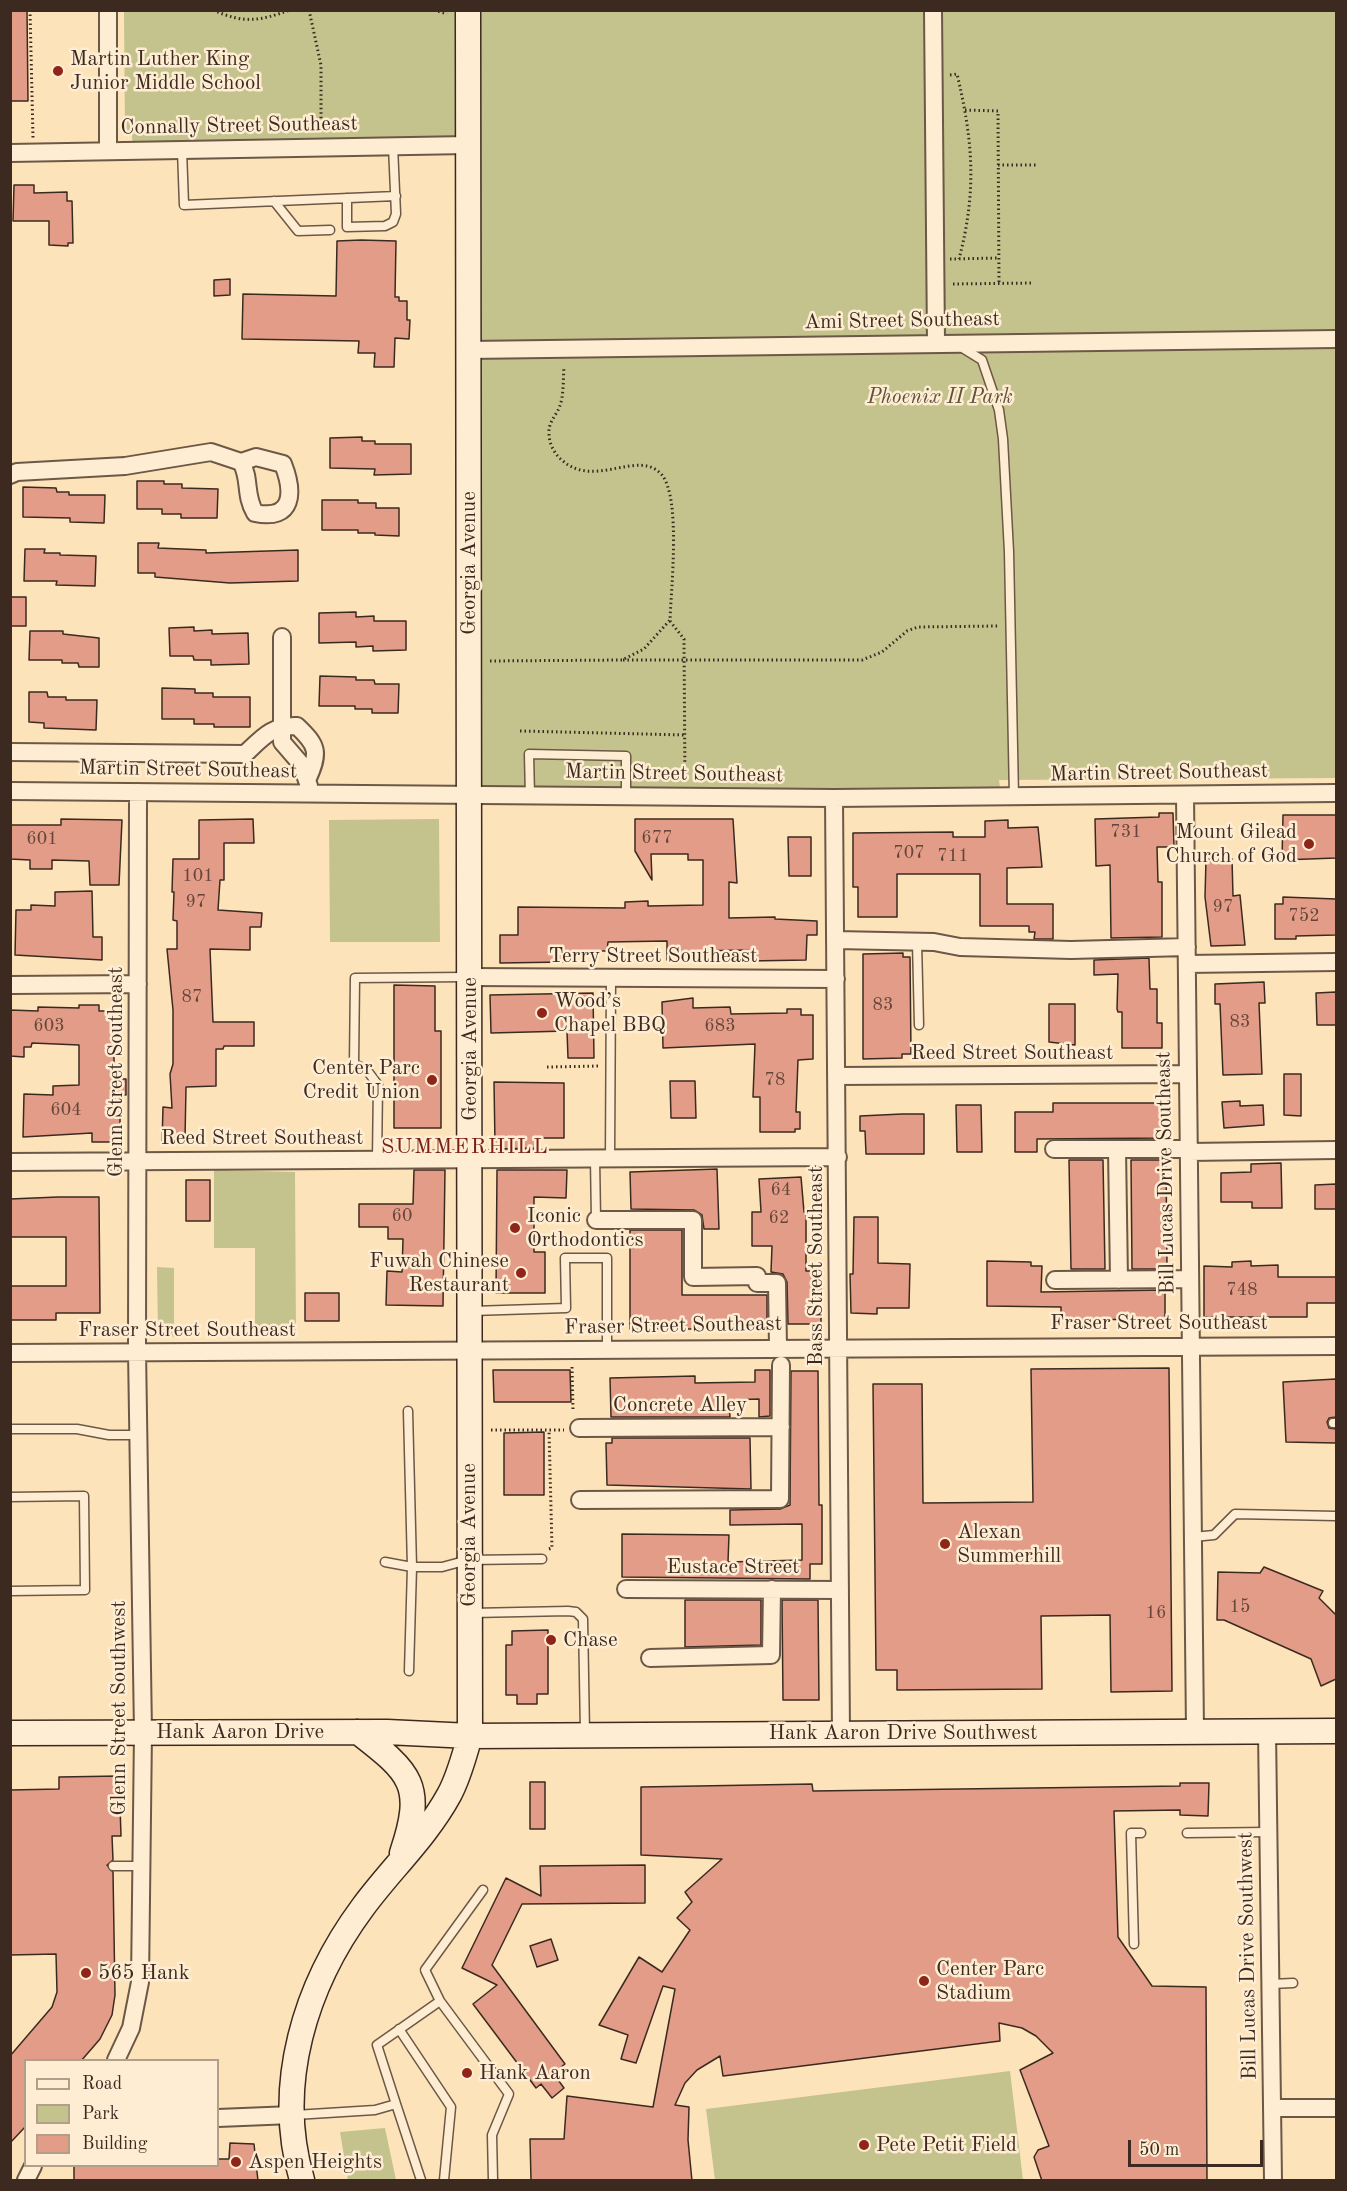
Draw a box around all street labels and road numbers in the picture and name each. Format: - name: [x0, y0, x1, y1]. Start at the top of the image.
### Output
- street label: Connally Street Southeast: [120, 111, 358, 141]
- street label: Ami Street Southeast: [804, 307, 1000, 335]
- street label: Georgia Avenue: [456, 491, 482, 635]
- street label: Martin Street Southeast: [79, 755, 297, 785]
- street label: Martin Street Southeast: [1050, 758, 1268, 788]
- street label: Martin Street Southeast: [565, 759, 783, 789]
- street label: Terry Street Southeast: [549, 943, 757, 969]
- street label: Glenn Street Southeast: [103, 967, 129, 1177]
- street label: Georgia Avenue: [457, 977, 483, 1121]
- street label: Reed Street Southeast: [911, 1040, 1113, 1066]
- street label: Bill Lucas Drive Southeast: [1151, 1051, 1181, 1295]
- street label: Reed Street Southeast: [161, 1125, 363, 1151]
- street label: Bass Street Southeast: [803, 1166, 829, 1366]
- street label: Fraser Street Southeast: [1050, 1310, 1268, 1336]
- street label: Fraser Street Southeast: [564, 1312, 782, 1340]
- street label: Fraser Street Southeast: [78, 1317, 296, 1343]
- street label: Concrete Alley: [613, 1392, 747, 1418]
- street label: Georgia Avenue: [456, 1463, 482, 1607]
- street label: Eustace Street: [667, 1554, 799, 1580]
- street label: Glenn Street Southwest: [106, 1600, 132, 1816]
- street label: Hank Aaron Drive: [156, 1719, 324, 1745]
- street label: Hank Aaron Drive Southwest: [769, 1720, 1037, 1746]
- street label: Bill Lucas Drive Southwest: [1233, 1832, 1263, 2080]

